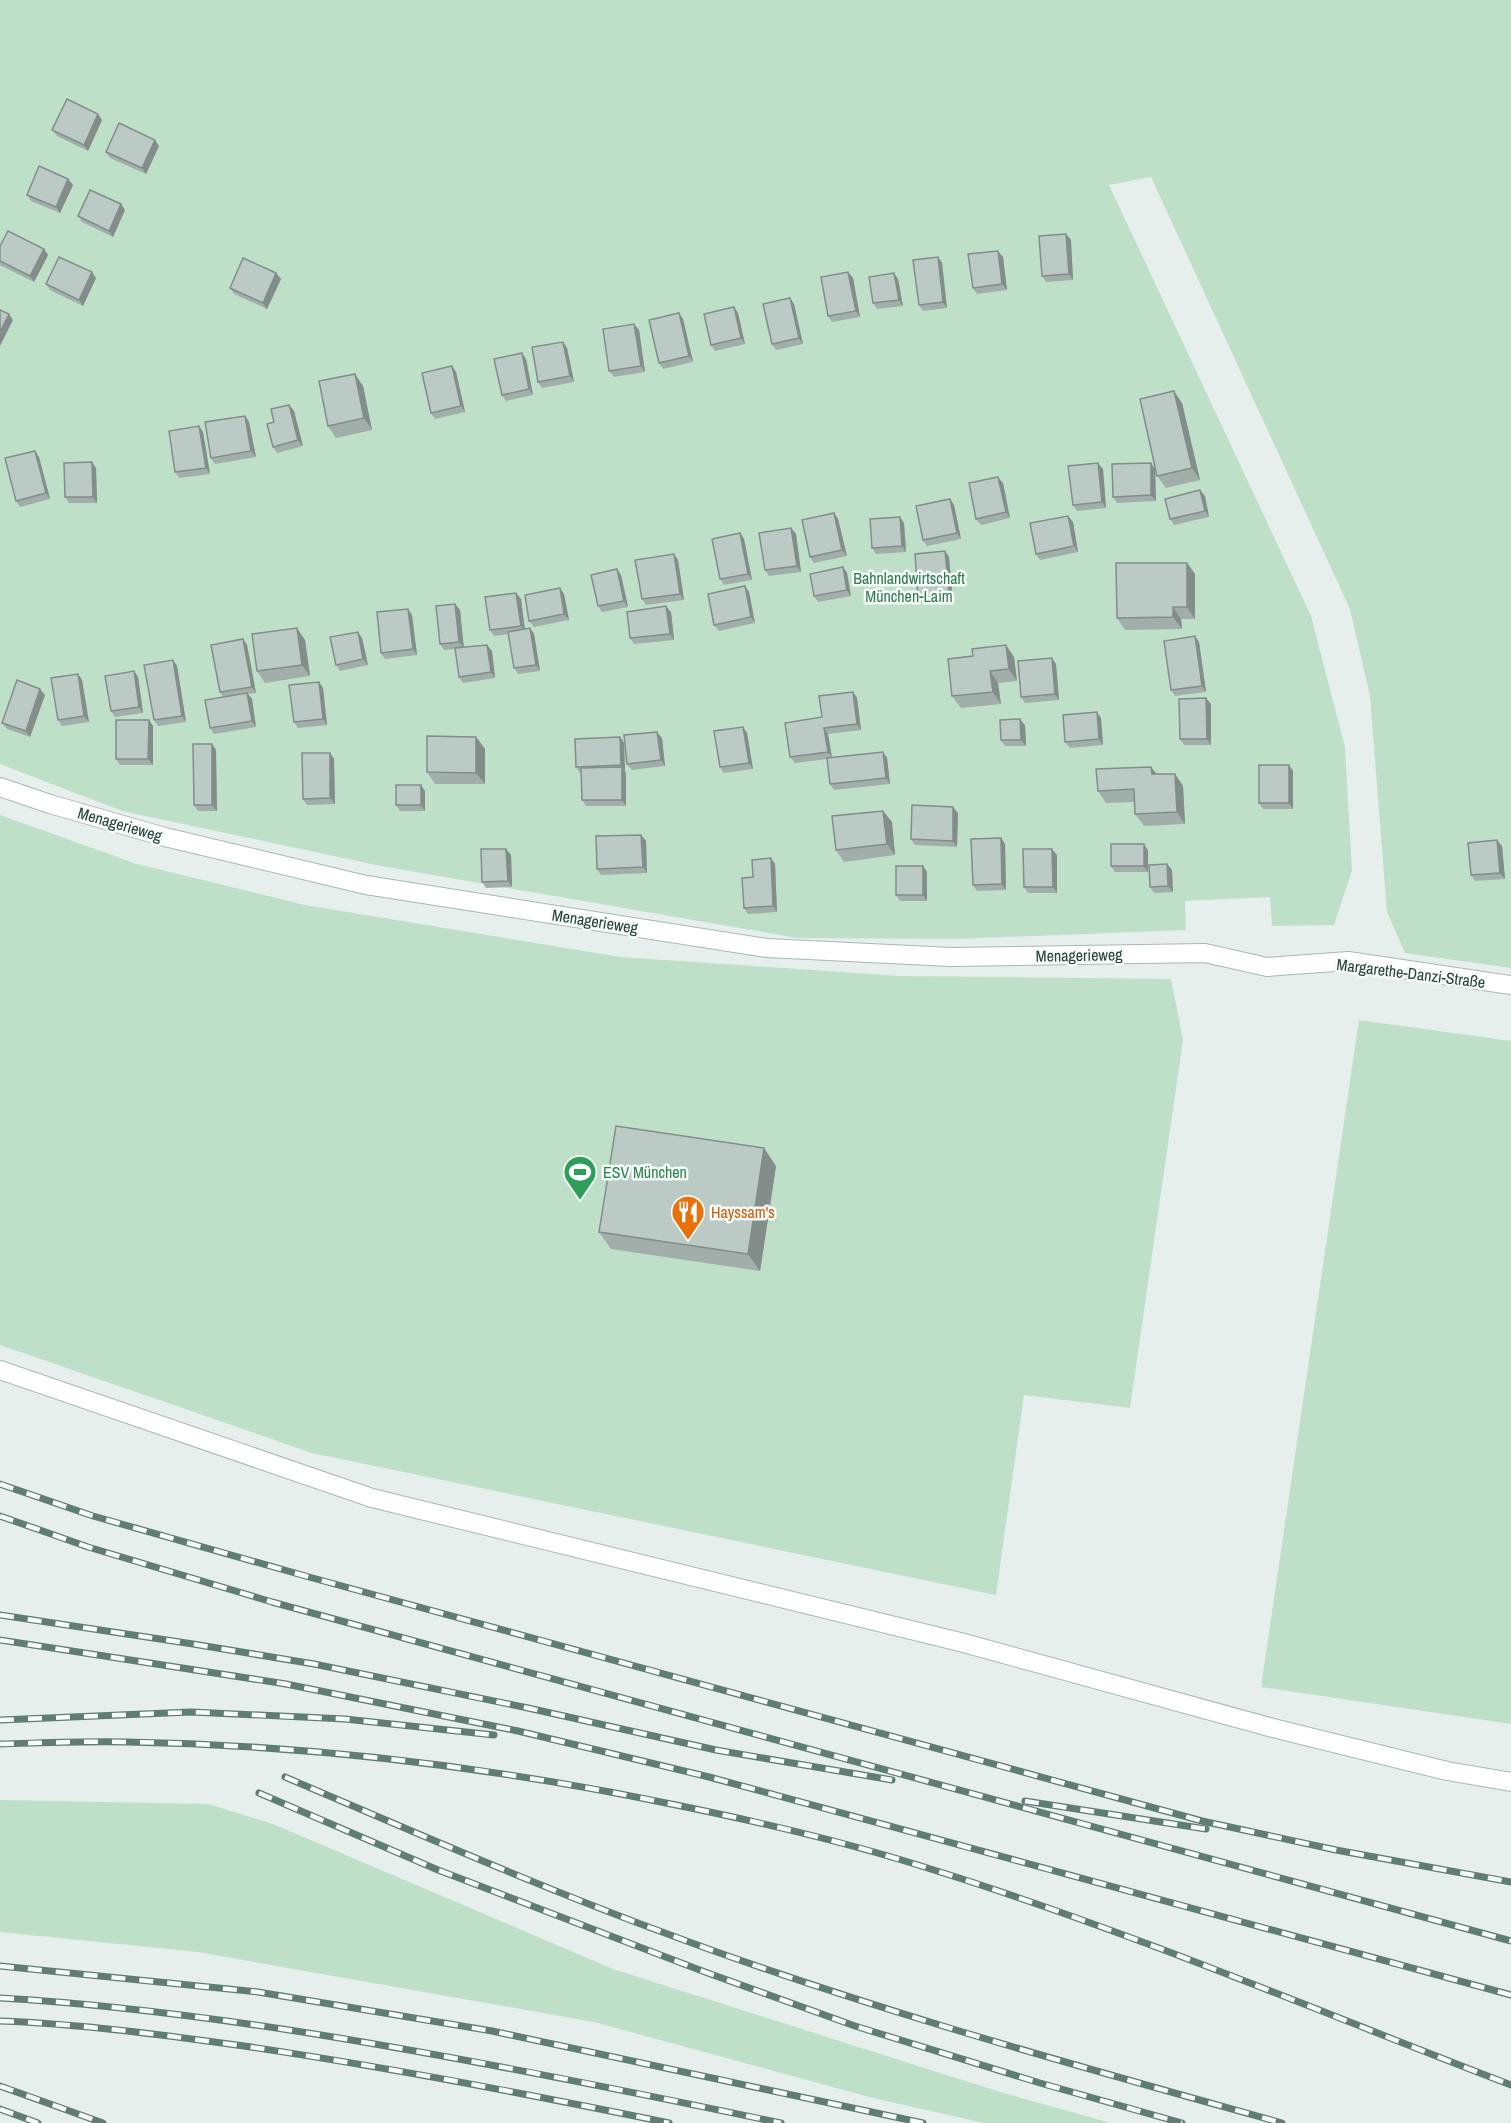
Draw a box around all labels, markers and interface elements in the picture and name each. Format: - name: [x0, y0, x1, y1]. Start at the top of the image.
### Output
- park label: Bahnlandwirtschaft München-Laim: [853, 567, 965, 607]
- street label: Menagerieweg: [75, 801, 165, 847]
- street label: Menagerieweg: [550, 903, 640, 939]
- street label: Menagerieweg: [1035, 943, 1123, 967]
- street label: Margarethe-Danzi-Straße: [1335, 953, 1487, 993]
- sports icon: ESV München: [562, 1154, 598, 1201]
- place label: ESV München: [603, 1161, 687, 1183]
- restaurant icon: Hayssam's: [670, 1194, 706, 1241]
- place label: Hayssam's: [711, 1201, 775, 1223]

